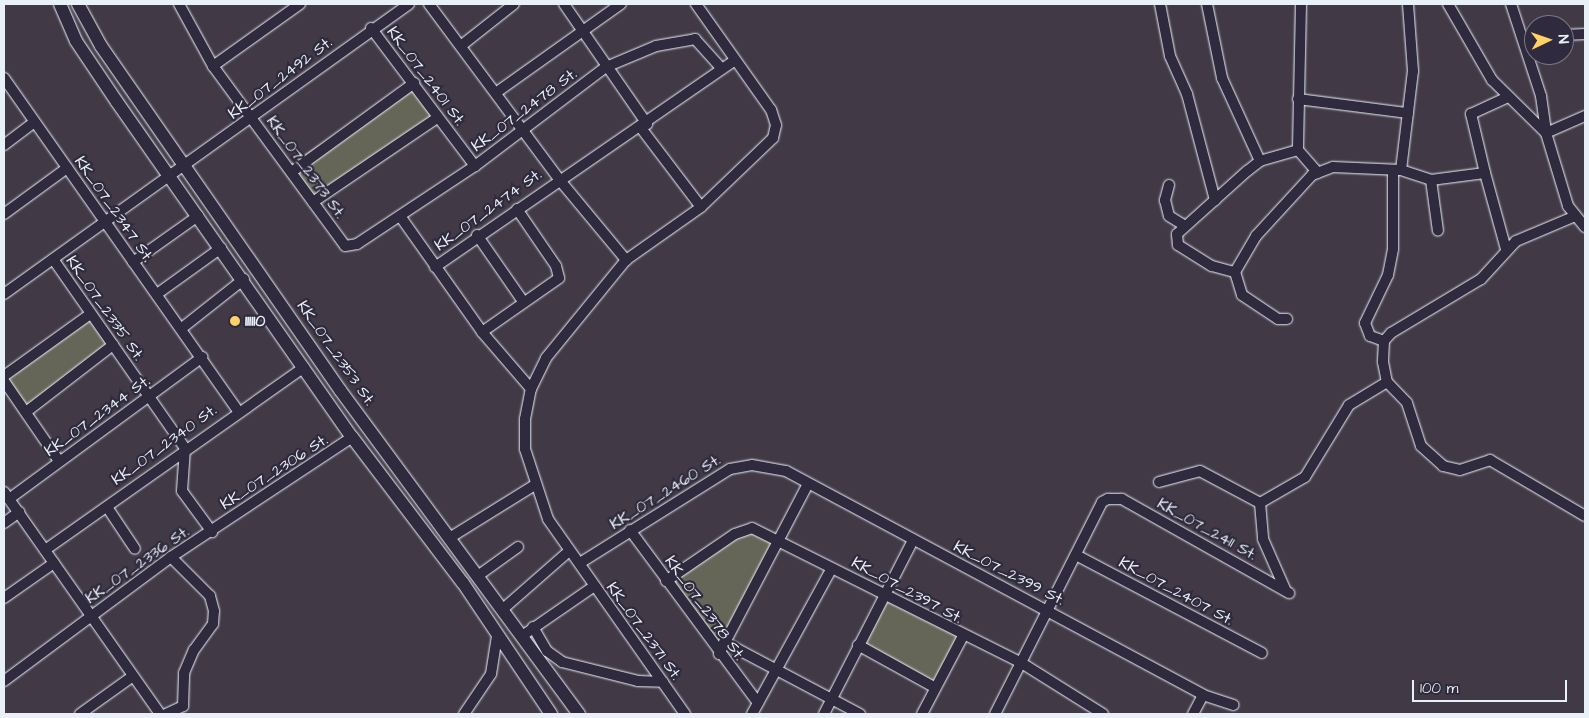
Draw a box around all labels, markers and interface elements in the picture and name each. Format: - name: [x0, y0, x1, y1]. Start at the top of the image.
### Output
- north arrow: [1524, 15, 1574, 65]
- street label: KK_07_2401 St.: [383, 23, 469, 129]
- street label: KK_07_2492 St.: [224, 33, 336, 123]
- text: N: [1553, 34, 1573, 44]
- street label: KK_07_2478 St.: [468, 64, 580, 156]
- street label: KK_07_2373 St.: [262, 112, 350, 222]
- street label: KK_07_2347 St.: [70, 152, 158, 266]
- street label: KK_07_2474 St.: [431, 165, 545, 255]
- street label: KK_07_2335 St.: [62, 252, 148, 364]
- street label: KK_07_2353 St.: [293, 297, 379, 409]
- place label: 111110: [245, 311, 265, 331]
- marker: 111110: [229, 315, 241, 327]
- street label: KK_07_2344 St.: [40, 371, 154, 461]
- street label: KK_07_2340 St.: [108, 401, 220, 489]
- street label: KK_07_2306 St.: [217, 430, 331, 514]
- street label: KK_07_2460 St.: [606, 450, 724, 534]
- street label: KK_07_2411 St.: [1154, 494, 1260, 564]
- street label: KK_07_2336 St.: [81, 522, 193, 608]
- street label: KK_07_2399 St.: [950, 537, 1068, 609]
- street label: KK_07_2378 St.: [661, 552, 749, 664]
- street label: KK_07_2397 St.: [848, 553, 966, 627]
- street label: KK_07_2407 St.: [1116, 553, 1236, 629]
- street label: KK_07_2371 St.: [602, 578, 686, 684]
- scale bar: [1414, 670, 1569, 702]
- text: 100 m: [1420, 678, 1459, 699]

